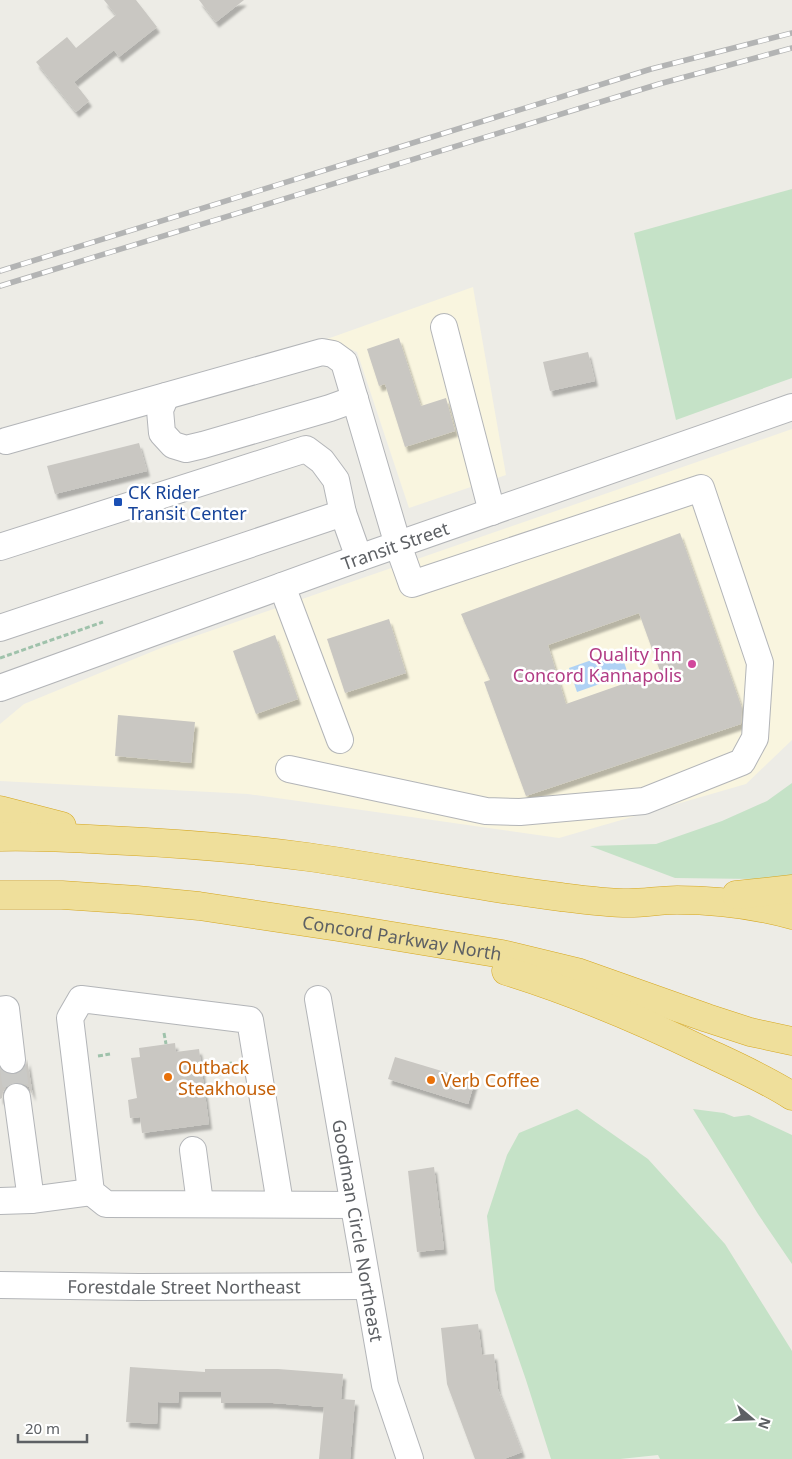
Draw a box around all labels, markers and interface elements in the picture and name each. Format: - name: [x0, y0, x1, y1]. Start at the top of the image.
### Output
- place label: CK Rider Transit Center: [128, 480, 247, 525]
- marker: CK Rider Transit Center: [112, 496, 124, 508]
- street label: Transit Street: [338, 515, 452, 575]
- place label: Quality Inn Concord Kannapolis: [513, 642, 682, 687]
- marker: Quality Inn Concord Kannapolis: [686, 658, 698, 670]
- street label: Concord Parkway North: [301, 910, 504, 966]
- place label: Outback Steakhouse: [178, 1055, 276, 1100]
- place label: Verb Coffee: [441, 1068, 540, 1092]
- marker: Outback Steakhouse: [162, 1071, 174, 1083]
- marker: Verb Coffee: [425, 1074, 437, 1086]
- street label: Goodman Circle Northeast: [327, 1118, 389, 1344]
- street label: Forestdale Street Northeast: [67, 1274, 301, 1299]
- north arrow: [727, 1394, 777, 1444]
- scale bar: [18, 1412, 86, 1444]
- text: N: [754, 1415, 776, 1432]
- text: 20 m: [25, 1418, 60, 1438]

